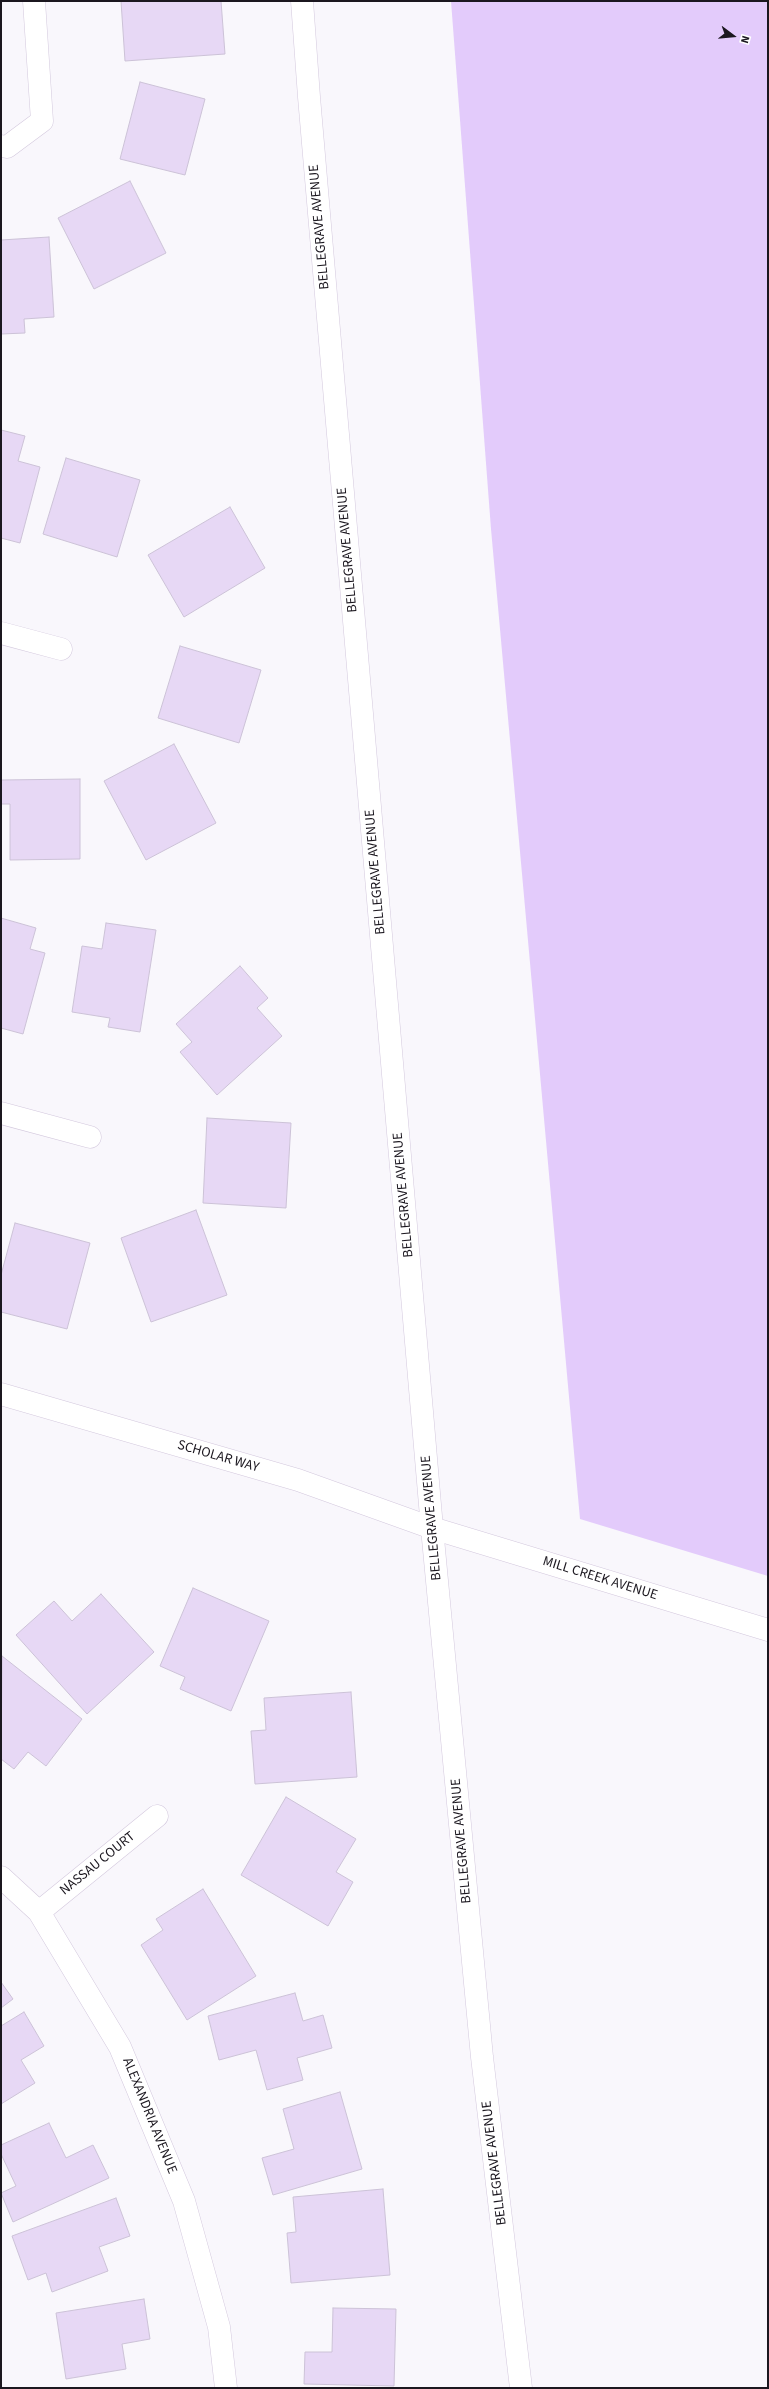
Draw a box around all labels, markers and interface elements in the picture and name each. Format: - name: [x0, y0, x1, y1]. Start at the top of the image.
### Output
- north arrow: [713, 16, 753, 56]
- text: N: [737, 34, 753, 45]
- street label: BELLEGRAVE AVENUE: [306, 164, 334, 290]
- street label: BELLEGRAVE AVENUE: [334, 487, 362, 613]
- street label: BELLEGRAVE AVENUE: [362, 809, 390, 935]
- street label: BELLEGRAVE AVENUE: [390, 1132, 418, 1258]
- street label: SCHOLAR WAY: [175, 1437, 261, 1477]
- street label: BELLEGRAVE AVENUE: [418, 1455, 446, 1581]
- street label: MILL CREEK AVENUE: [540, 1554, 660, 1604]
- street label: BELLEGRAVE AVENUE: [448, 1778, 476, 1904]
- street label: NASSAU COURT: [57, 1829, 139, 1899]
- street label: ALEXANDRIA AVENUE: [118, 2055, 180, 2177]
- street label: BELLEGRAVE AVENUE: [479, 2100, 511, 2226]

